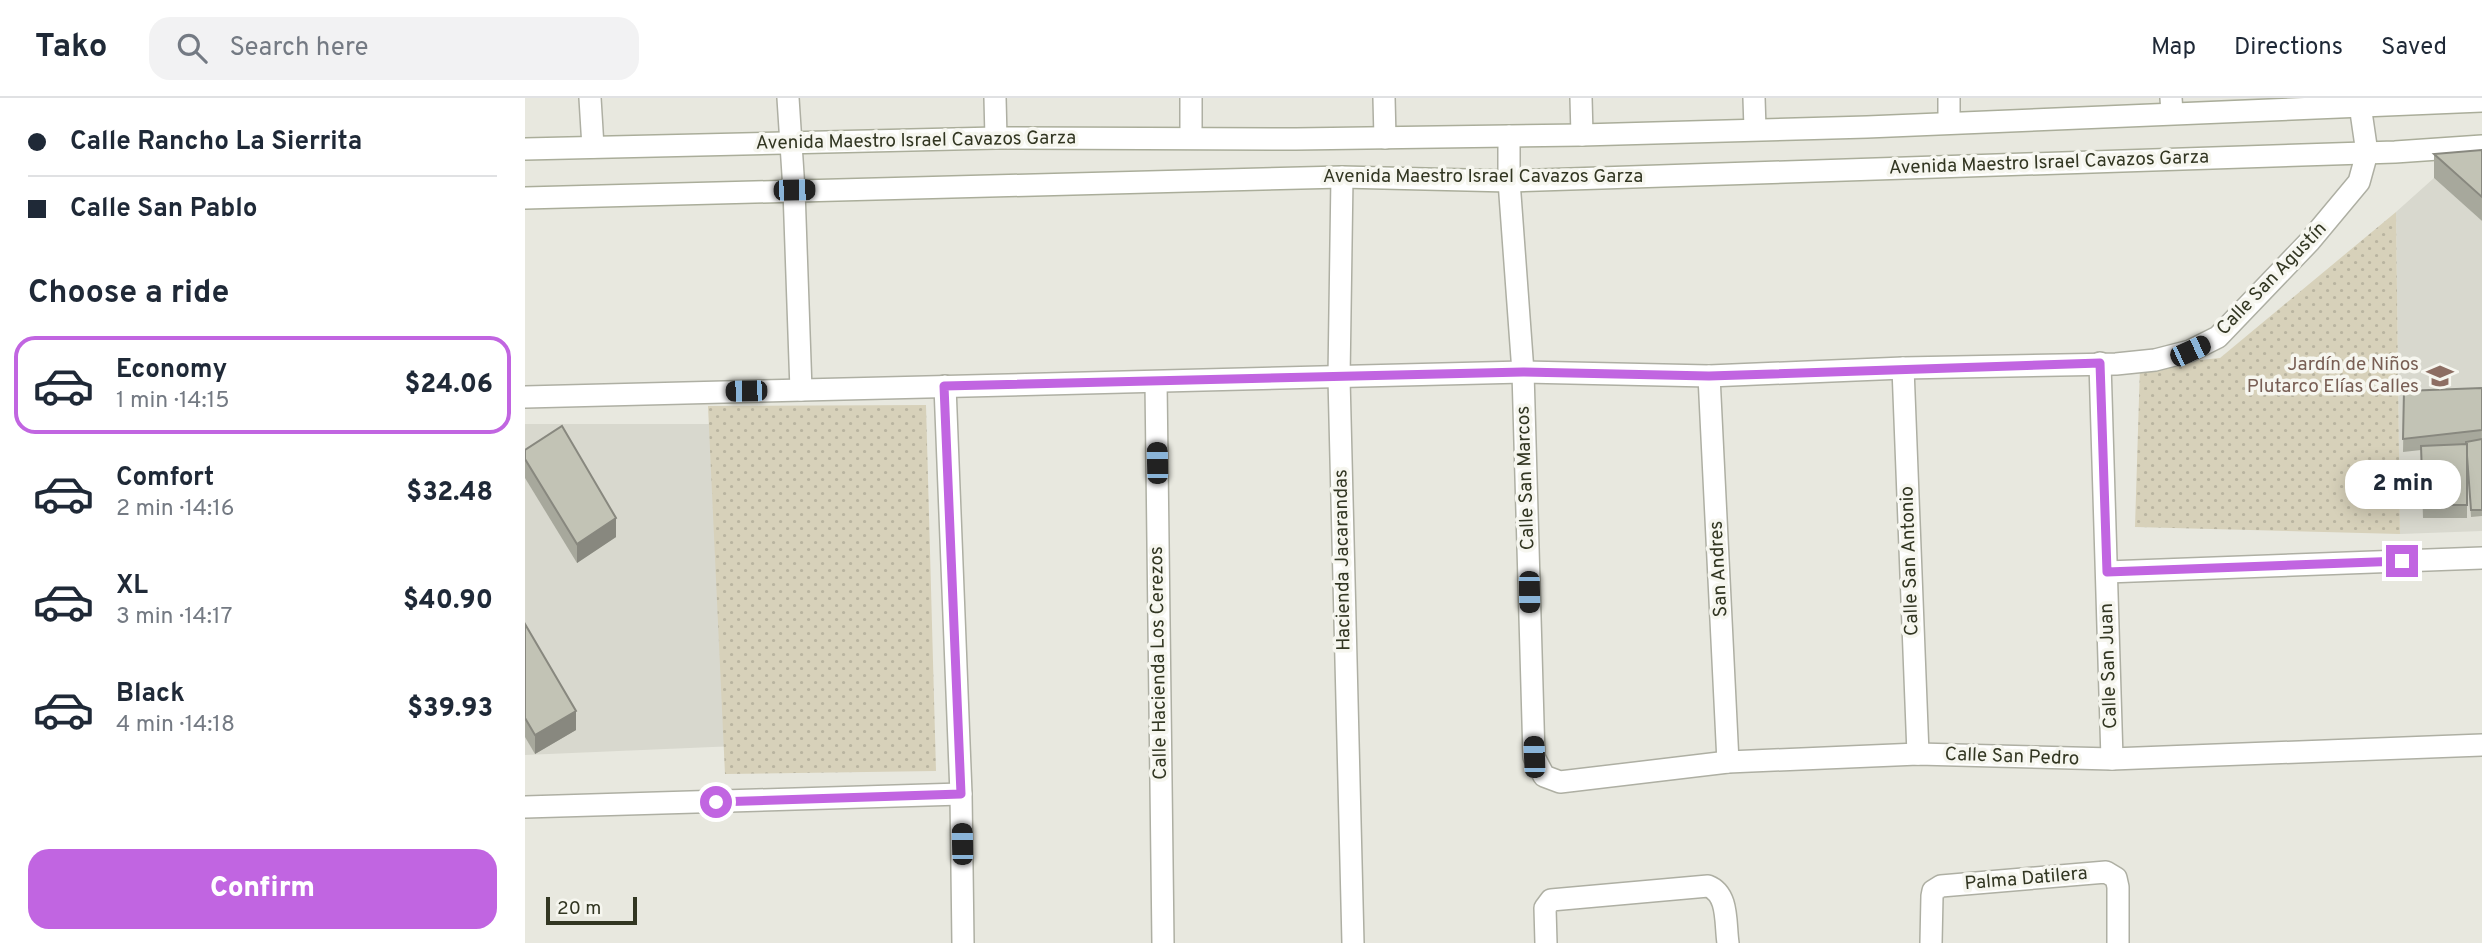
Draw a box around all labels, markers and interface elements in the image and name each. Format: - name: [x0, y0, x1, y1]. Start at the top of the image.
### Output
- search box: [149, 17, 639, 80]
- text: Tako: [35, 27, 107, 69]
- icon: search: [173, 29, 211, 67]
- text: Search here: [229, 32, 368, 65]
- text: Map: [2151, 33, 2196, 63]
- text: Directions: [2234, 33, 2343, 63]
- text: Saved: [2381, 33, 2447, 63]
- text: Calle Rancho La Sierrita: [70, 126, 362, 159]
- street label: Avenida Maestro Israel Cavazos Garza: [756, 126, 1076, 156]
- street label: Avenida Maestro Israel Cavazos Garza: [1888, 145, 2210, 181]
- street label: Avenida Maestro Israel Cavazos Garza: [1323, 165, 1643, 189]
- car: [773, 179, 816, 201]
- text: Calle San Pablo: [70, 193, 257, 226]
- street label: Calle San Agustín: [2212, 217, 2332, 341]
- text: Choose a ride: [28, 274, 229, 314]
- car: [2167, 333, 2214, 369]
- place label: Jardín de Niños Plutarco Elías Calles: [2247, 353, 2419, 399]
- icon: car: [32, 354, 95, 417]
- text: Economy: [116, 354, 227, 387]
- school or university icon: Jardín de Niños Plutarco Elías Calles: [2425, 361, 2455, 391]
- text: $24.06: [404, 369, 493, 402]
- car: [725, 380, 768, 402]
- text: 1 min · 14:15: [116, 387, 230, 416]
- street label: Calle San Marcos: [1511, 405, 1541, 551]
- car: [1147, 442, 1168, 484]
- callout: 2 min: [2344, 460, 2460, 508]
- icon: car: [32, 462, 95, 525]
- text: Comfort: [116, 462, 214, 495]
- street label: Hacienda Jacarandas: [1329, 469, 1357, 651]
- text: 2 min: [2373, 470, 2433, 499]
- text: $32.48: [406, 477, 493, 510]
- street label: Calle San Antonio: [1895, 486, 1925, 636]
- text: 2 min · 14:16: [116, 495, 234, 524]
- street label: San Andres: [1704, 520, 1734, 618]
- route end: [2386, 545, 2418, 577]
- street label: Calle Hacienda Los Cerezos: [1145, 546, 1173, 780]
- icon: car: [32, 570, 95, 633]
- text: XL: [116, 570, 148, 603]
- car: [1519, 571, 1540, 613]
- text: $40.90: [403, 585, 493, 618]
- text: 3 min · 14:17: [116, 603, 232, 632]
- street label: Calle San Juan: [2095, 603, 2123, 729]
- icon: car: [32, 678, 95, 741]
- text: Black: [116, 678, 185, 711]
- text: $39.93: [407, 693, 493, 726]
- text: 4 min · 14:18: [116, 711, 235, 740]
- car: [1523, 736, 1546, 778]
- street label: Calle San Pedro: [1944, 743, 2080, 771]
- route start: [700, 786, 732, 818]
- car: [952, 823, 973, 865]
- button: Confirm: [28, 849, 497, 929]
- street label: Palma Datilera: [1963, 862, 2089, 896]
- scale bar: [546, 894, 637, 926]
- text: 20 m: [557, 897, 601, 921]

